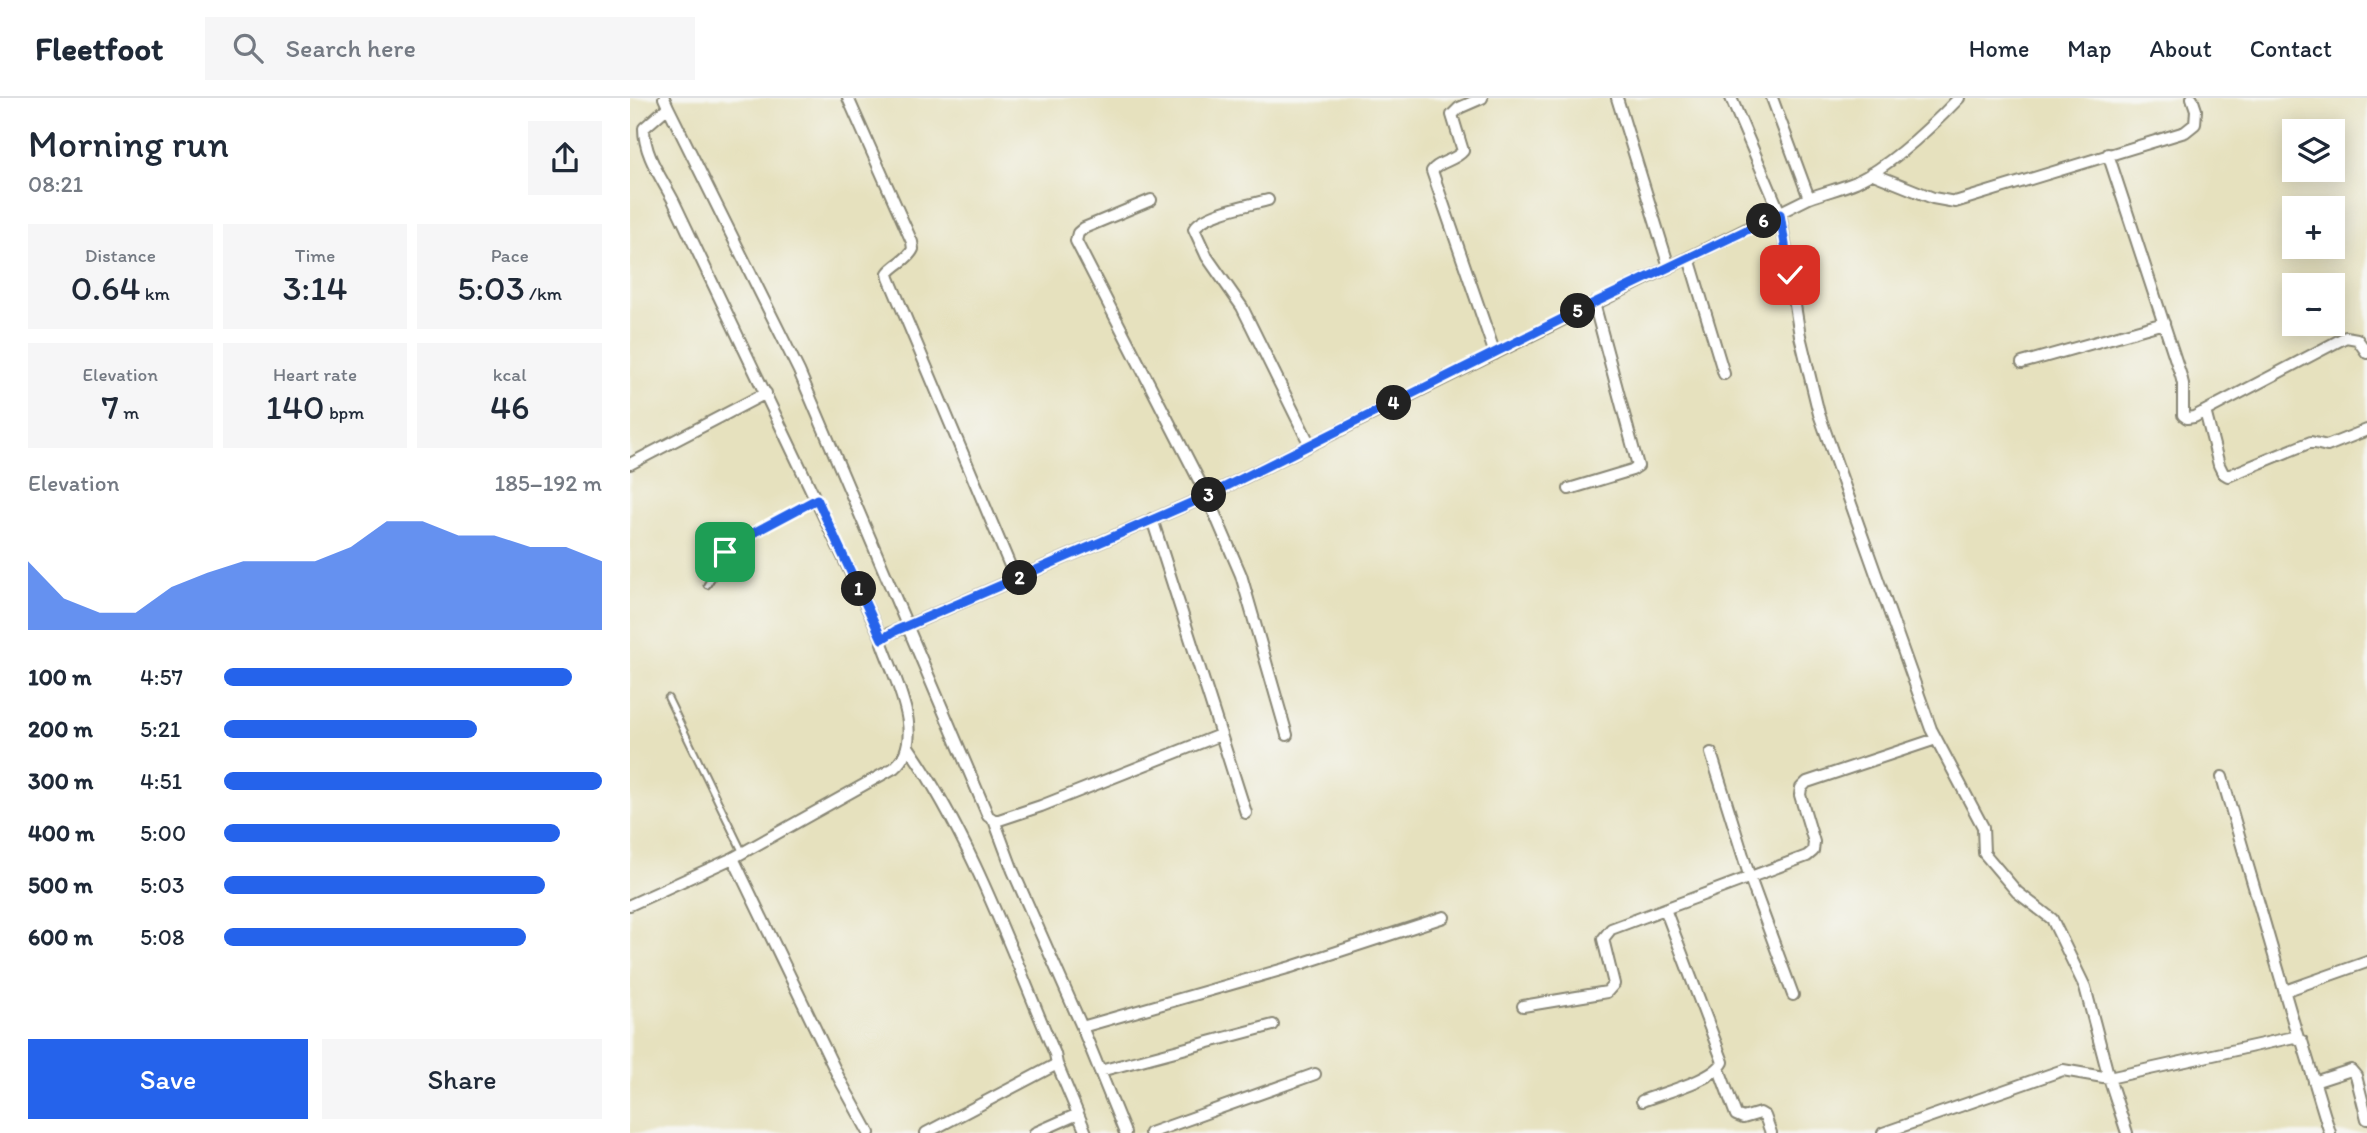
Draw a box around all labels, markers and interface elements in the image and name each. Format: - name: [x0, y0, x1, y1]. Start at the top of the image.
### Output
- search box: [205, 17, 695, 80]
- text: Fleetfoot: [35, 29, 163, 68]
- icon: search: [229, 29, 267, 67]
- text: Search here: [285, 32, 416, 64]
- text: Home: [1969, 34, 2029, 63]
- text: Map: [2067, 34, 2111, 63]
- text: About: [2149, 34, 2212, 63]
- text: Contact: [2250, 34, 2332, 63]
- map controls: [2282, 119, 2345, 336]
- button: layers: [2282, 119, 2345, 182]
- text: Morning run: [28, 121, 229, 167]
- button: share: [528, 121, 602, 195]
- text: 08:21: [28, 170, 83, 198]
- button: +: [2282, 196, 2345, 259]
- pin: 6: [1746, 204, 1782, 238]
- text: 6: [1758, 209, 1769, 232]
- text: Distance: [85, 244, 156, 267]
- text: Time: [295, 244, 335, 267]
- text: Pace: [491, 244, 529, 267]
- pin: [1760, 245, 1820, 305]
- icon: check: [1771, 256, 1809, 294]
- text: 0.64: [71, 267, 140, 309]
- text: 3:14: [283, 267, 347, 309]
- text: 5:03: [457, 267, 525, 309]
- button: −: [2282, 273, 2345, 336]
- text: km: [140, 282, 170, 305]
- text: /km: [525, 282, 562, 305]
- pin: 5: [1560, 294, 1595, 328]
- text: 5: [1573, 299, 1582, 322]
- text: Elevation: [83, 363, 158, 386]
- text: Heart rate: [273, 363, 357, 386]
- text: kcal: [493, 363, 527, 386]
- text: 7: [102, 386, 119, 428]
- text: 140: [266, 386, 325, 428]
- text: 46: [490, 386, 529, 428]
- pin: 4: [1376, 386, 1412, 420]
- text: 4: [1388, 391, 1399, 414]
- text: m: [119, 401, 139, 424]
- text: bpm: [325, 401, 364, 424]
- text: Elevation: [28, 469, 119, 497]
- text: 185–192 m: [494, 469, 602, 497]
- pin: 3: [1192, 478, 1226, 512]
- text: 3: [1203, 483, 1214, 506]
- pin: [695, 522, 755, 582]
- icon: arrive: [706, 533, 744, 571]
- pin: 2: [1002, 560, 1038, 596]
- text: 2: [1015, 566, 1025, 589]
- pin: 1: [842, 572, 876, 606]
- text: 1: [854, 577, 863, 600]
- text: 100 m: [28, 663, 92, 691]
- text: 4:57: [140, 663, 183, 691]
- text: 200 m: [28, 715, 93, 743]
- text: 5:21: [140, 715, 180, 743]
- text: 300 m: [28, 767, 93, 795]
- text: 4:51: [140, 767, 182, 795]
- text: 400 m: [28, 819, 95, 847]
- text: 5:00: [140, 819, 186, 847]
- text: 500 m: [28, 871, 93, 899]
- text: 5:03: [140, 871, 184, 899]
- text: 600 m: [28, 923, 93, 951]
- text: 5:08: [140, 923, 184, 951]
- button: Save: [28, 1039, 308, 1119]
- button: Share: [322, 1039, 602, 1119]

